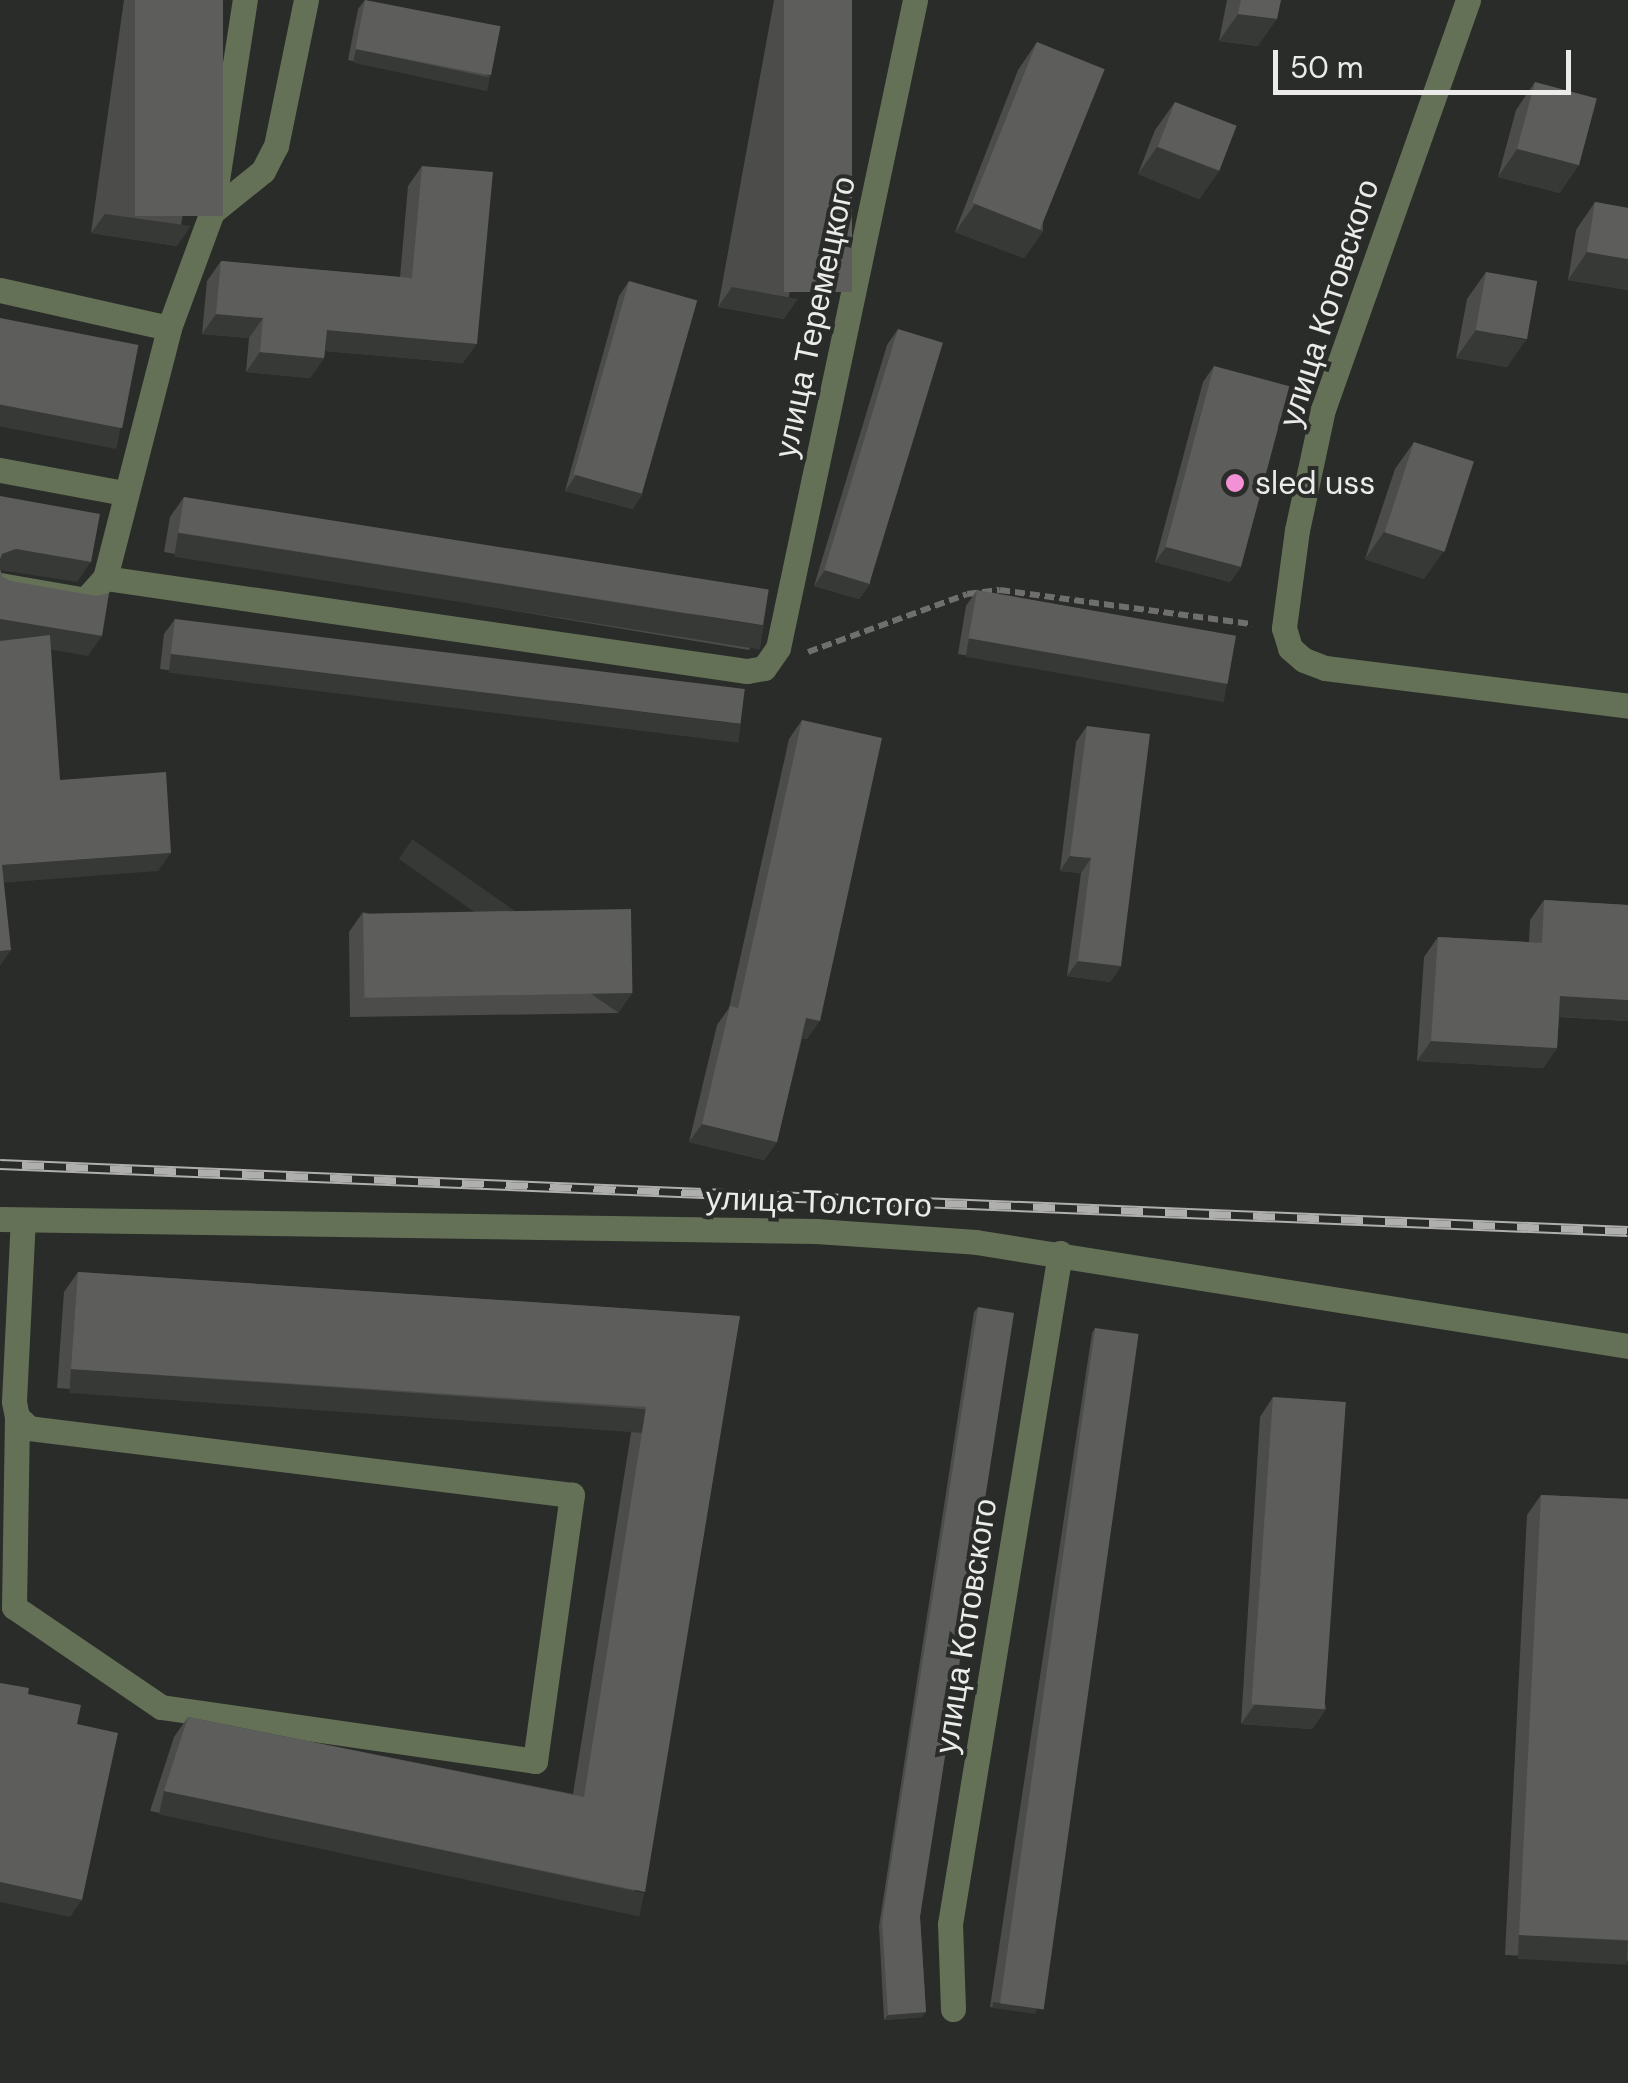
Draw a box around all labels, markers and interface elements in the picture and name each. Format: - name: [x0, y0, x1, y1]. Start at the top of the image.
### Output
- scale bar: [1278, 30, 1576, 92]
- text: 50 m: [1290, 48, 1364, 87]
- street label: улица Теремецкого: [766, 173, 864, 461]
- street label: улица Котовского: [1271, 174, 1387, 432]
- place label: sled uss: [1255, 464, 1375, 502]
- marker: sled uss: [1224, 472, 1246, 494]
- street label: улица Толстого: [705, 1179, 933, 1225]
- street label: улица Котовского: [927, 1496, 1005, 1756]

